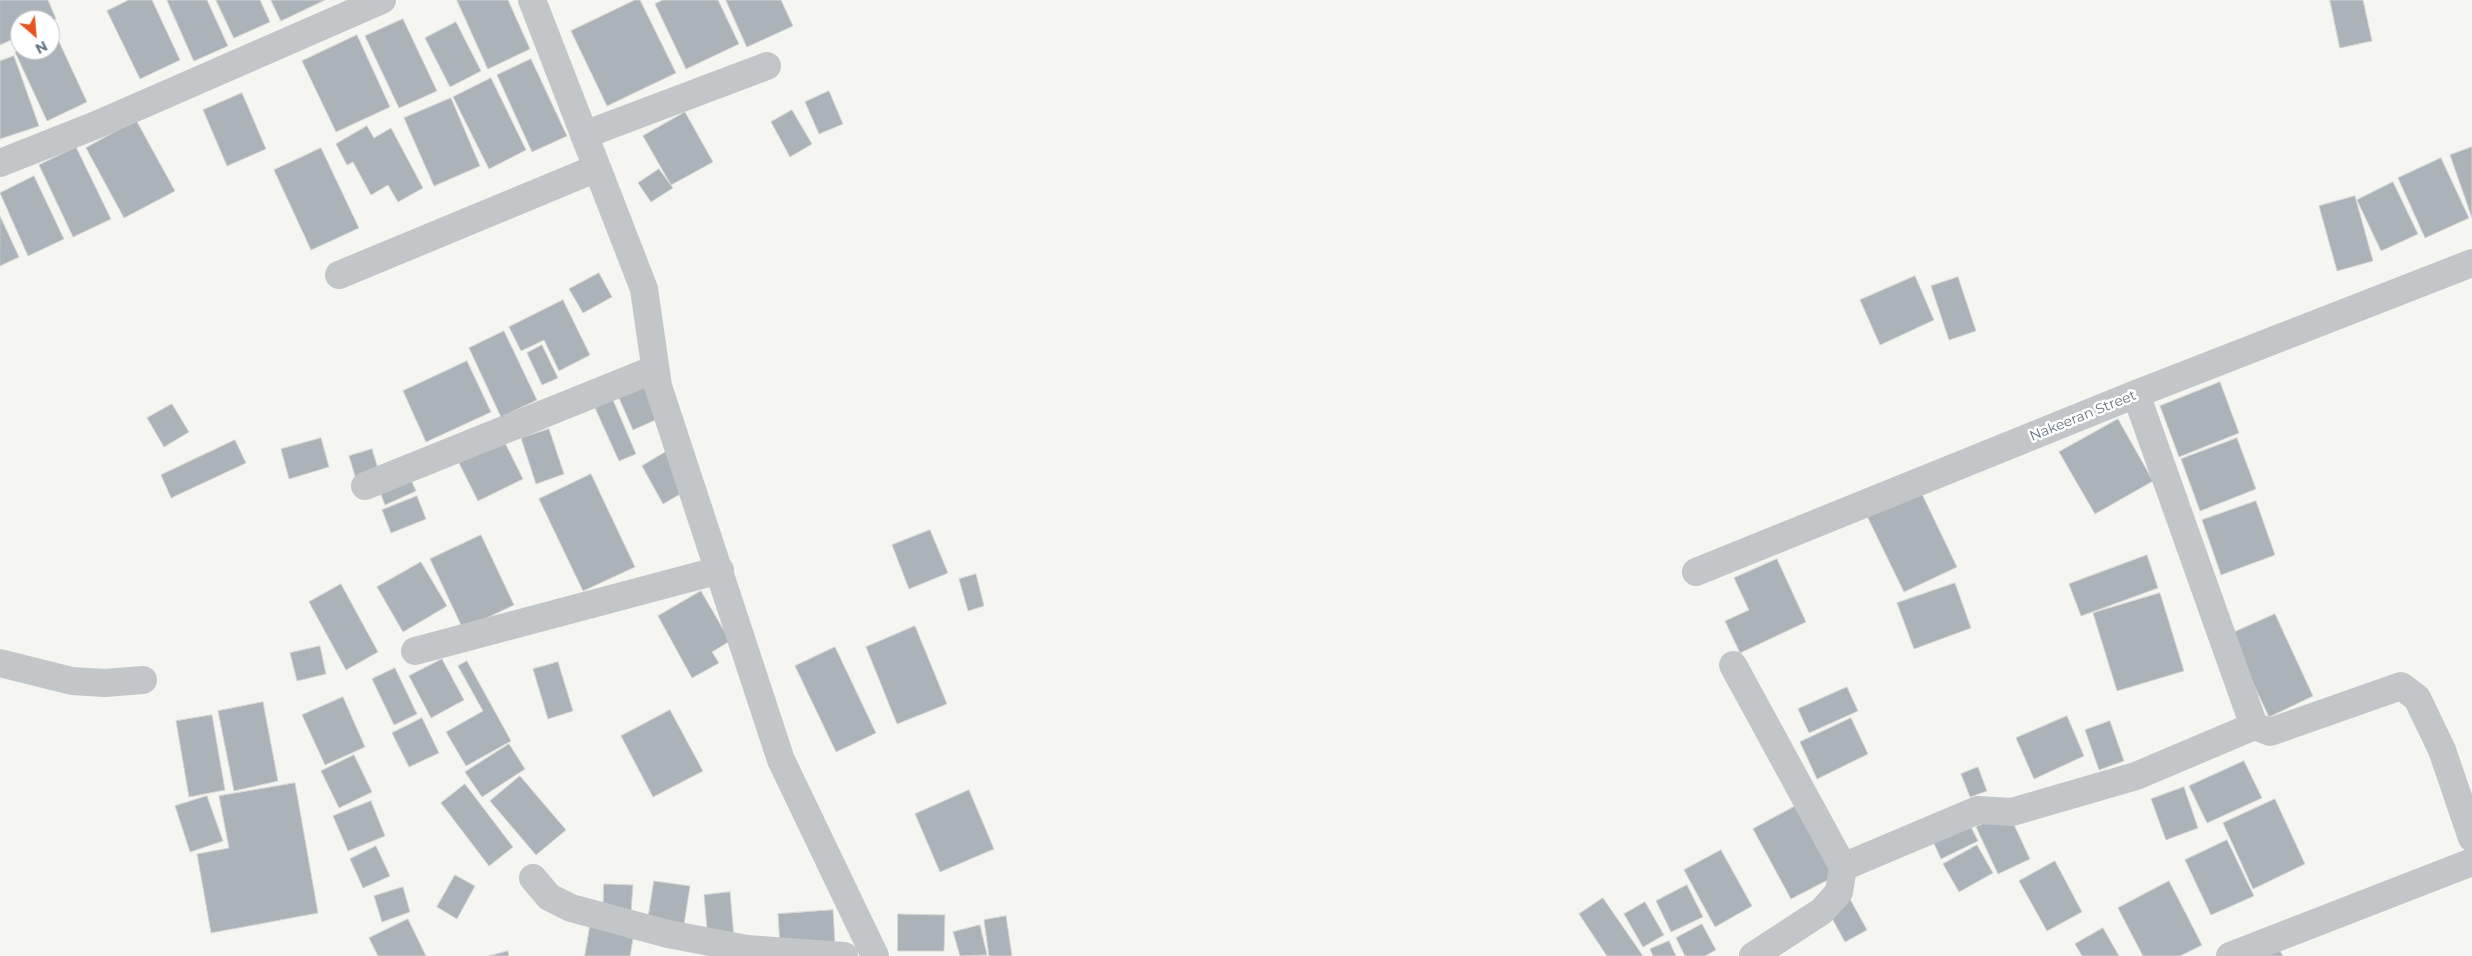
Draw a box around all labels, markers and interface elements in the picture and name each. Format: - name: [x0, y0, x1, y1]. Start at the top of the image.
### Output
- north arrow: [10, 10, 60, 60]
- text: N: [32, 37, 50, 58]
- street label: Nakeeran Street: [2027, 387, 2139, 445]

